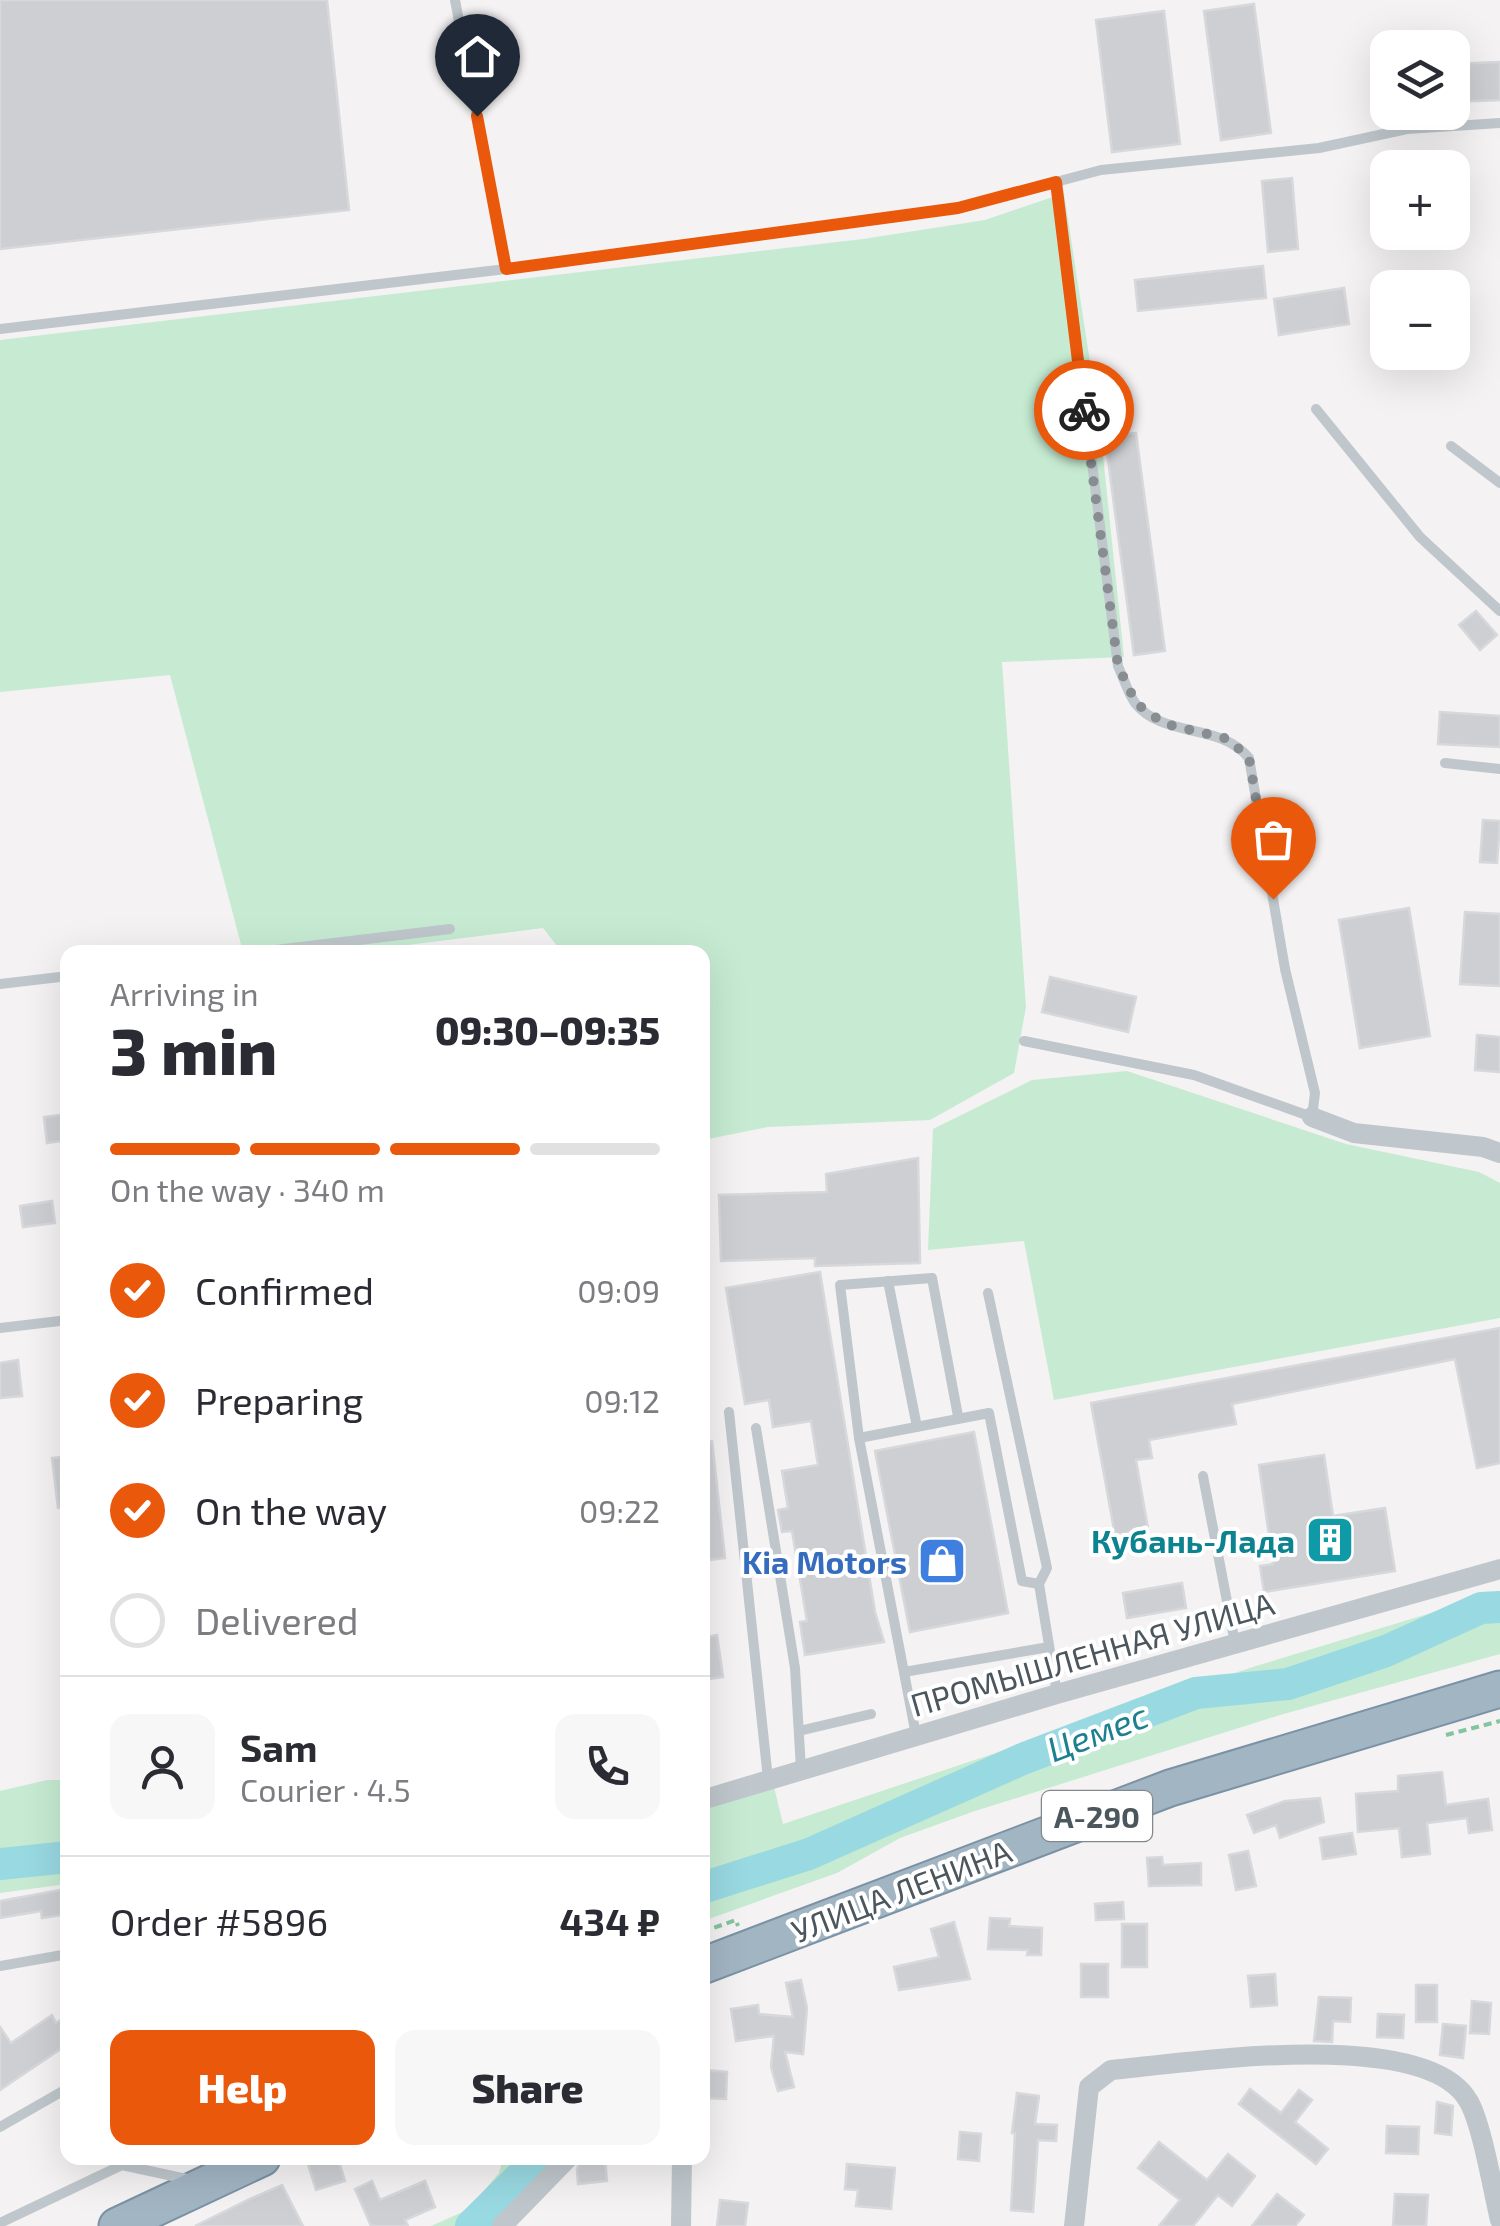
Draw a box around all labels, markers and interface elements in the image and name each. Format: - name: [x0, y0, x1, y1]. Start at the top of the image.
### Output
- pin: [435, 14, 520, 117]
- icon: home: [450, 29, 505, 84]
- map controls: [1370, 30, 1470, 370]
- button: layers: [1370, 30, 1470, 130]
- button: +: [1370, 150, 1470, 250]
- button: −: [1370, 270, 1470, 370]
- courier: [1034, 360, 1134, 460]
- icon: bike: [1057, 383, 1112, 438]
- pin: [1231, 797, 1316, 900]
- icon: bag: [1246, 812, 1301, 867]
- text: Arriving in: [110, 974, 259, 1012]
- text: 09:30–09:35: [435, 1007, 660, 1053]
- text: 3 min: [110, 1010, 277, 1088]
- text: On the way · 340 m: [110, 1170, 385, 1208]
- icon: check: [110, 1263, 165, 1318]
- text: Confirmed: [195, 1267, 374, 1313]
- text: 09:09: [577, 1271, 660, 1309]
- icon: check: [110, 1373, 165, 1428]
- text: Preparing: [195, 1377, 363, 1423]
- text: 09:12: [584, 1381, 660, 1419]
- icon: check: [110, 1483, 165, 1538]
- text: On the way: [195, 1487, 387, 1533]
- text: 09:22: [579, 1491, 660, 1529]
- building icon: Кубань-Лада: [1304, 1514, 1356, 1566]
- place label: Кубань-Лада: [1091, 1521, 1295, 1560]
- shop icon: Kia Motors: [916, 1535, 968, 1587]
- place label: Kia Motors: [742, 1542, 907, 1580]
- street label: ПРОМЫШЛЕННАЯ УЛИЦА: [906, 1583, 1278, 1723]
- text: Delivered: [195, 1597, 359, 1643]
- water label: Цемес: [1041, 1693, 1153, 1769]
- button: person: [110, 1714, 215, 1819]
- button: phone: [555, 1714, 660, 1819]
- text: Sam: [240, 1724, 317, 1770]
- text: Courier · 4.5: [240, 1770, 411, 1808]
- road number: А-290: [1042, 1791, 1152, 1841]
- street label: УЛИЦА ЛЕНИНА: [786, 1831, 1016, 1949]
- text: Order #5896: [110, 1898, 328, 1944]
- text: 434 ₽: [559, 1898, 660, 1944]
- button: Help: [110, 2030, 375, 2145]
- button: Share: [395, 2030, 660, 2145]

